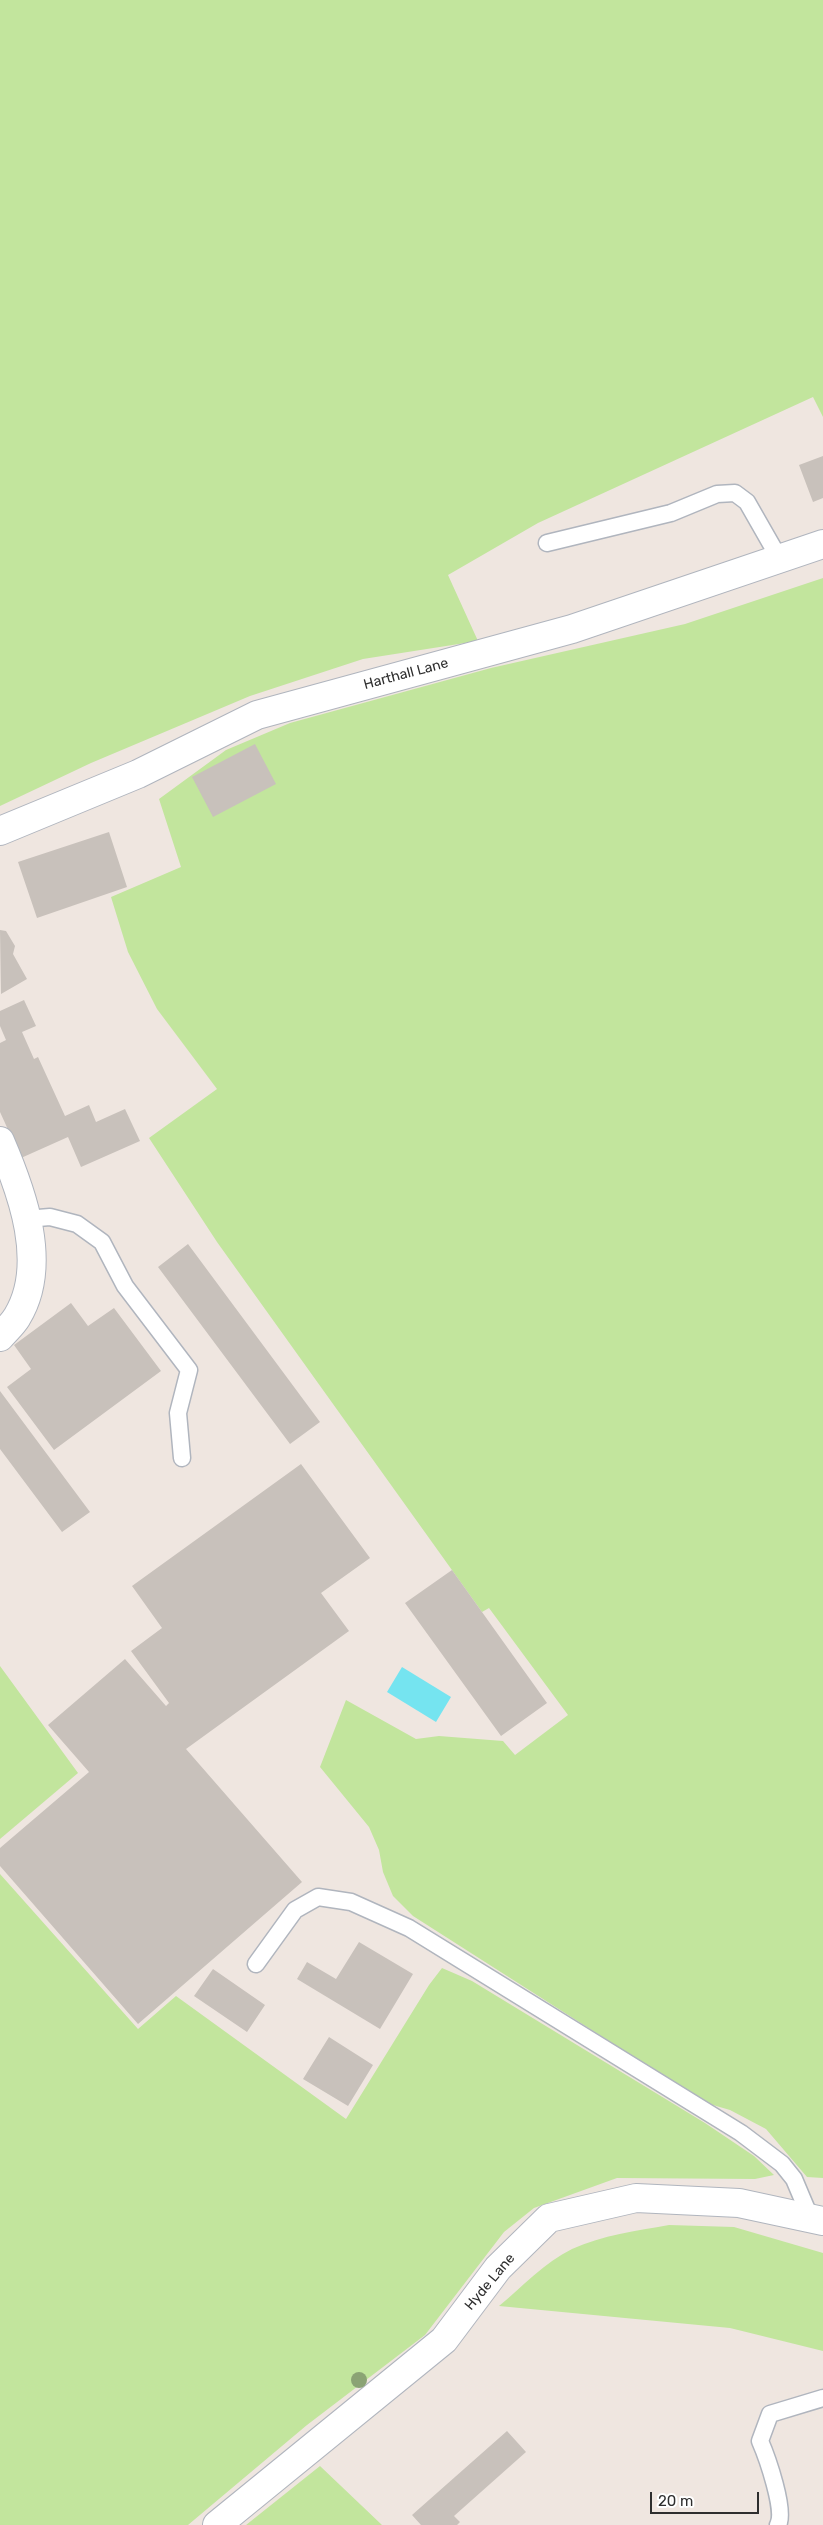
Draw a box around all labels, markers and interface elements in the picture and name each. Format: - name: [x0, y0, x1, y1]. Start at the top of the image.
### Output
- street label: Harthall Lane: [362, 655, 450, 693]
- street label: Hyde Lane: [461, 2250, 519, 2314]
- scale bar: [653, 2482, 762, 2514]
- text: 20 m: [658, 2492, 693, 2510]

